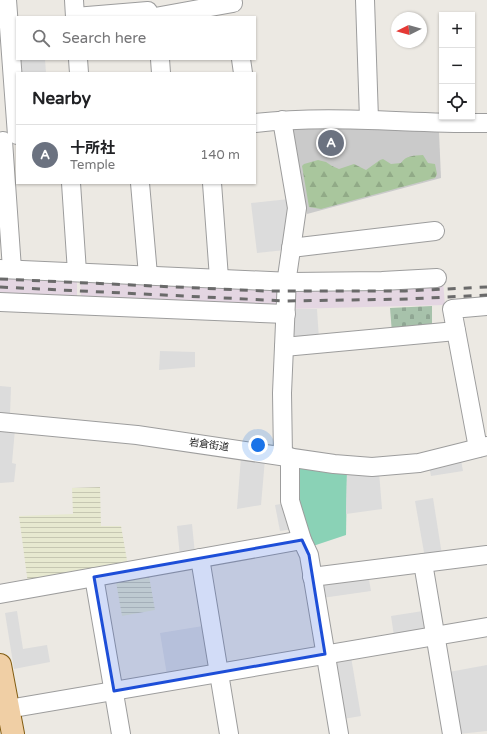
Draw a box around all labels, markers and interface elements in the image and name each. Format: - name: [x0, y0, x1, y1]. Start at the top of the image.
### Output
- north arrow: [391, 12, 427, 48]
- map controls: [439, 12, 475, 120]
- button: +: [439, 12, 475, 48]
- search box: [16, 16, 256, 60]
- icon: search: [30, 27, 52, 49]
- text: Search here: [62, 29, 146, 47]
- button: −: [439, 48, 475, 84]
- button: locate: [439, 84, 475, 120]
- text: Nearby: [32, 88, 91, 109]
- pin: A: [318, 128, 344, 158]
- text: 十所社: [70, 139, 115, 157]
- text: A: [40, 147, 50, 163]
- text: 140 m: [200, 147, 240, 163]
- text: Temple: [70, 157, 115, 173]
- your location: [248, 435, 268, 455]
- street label: 岩倉街道: [188, 436, 230, 454]

